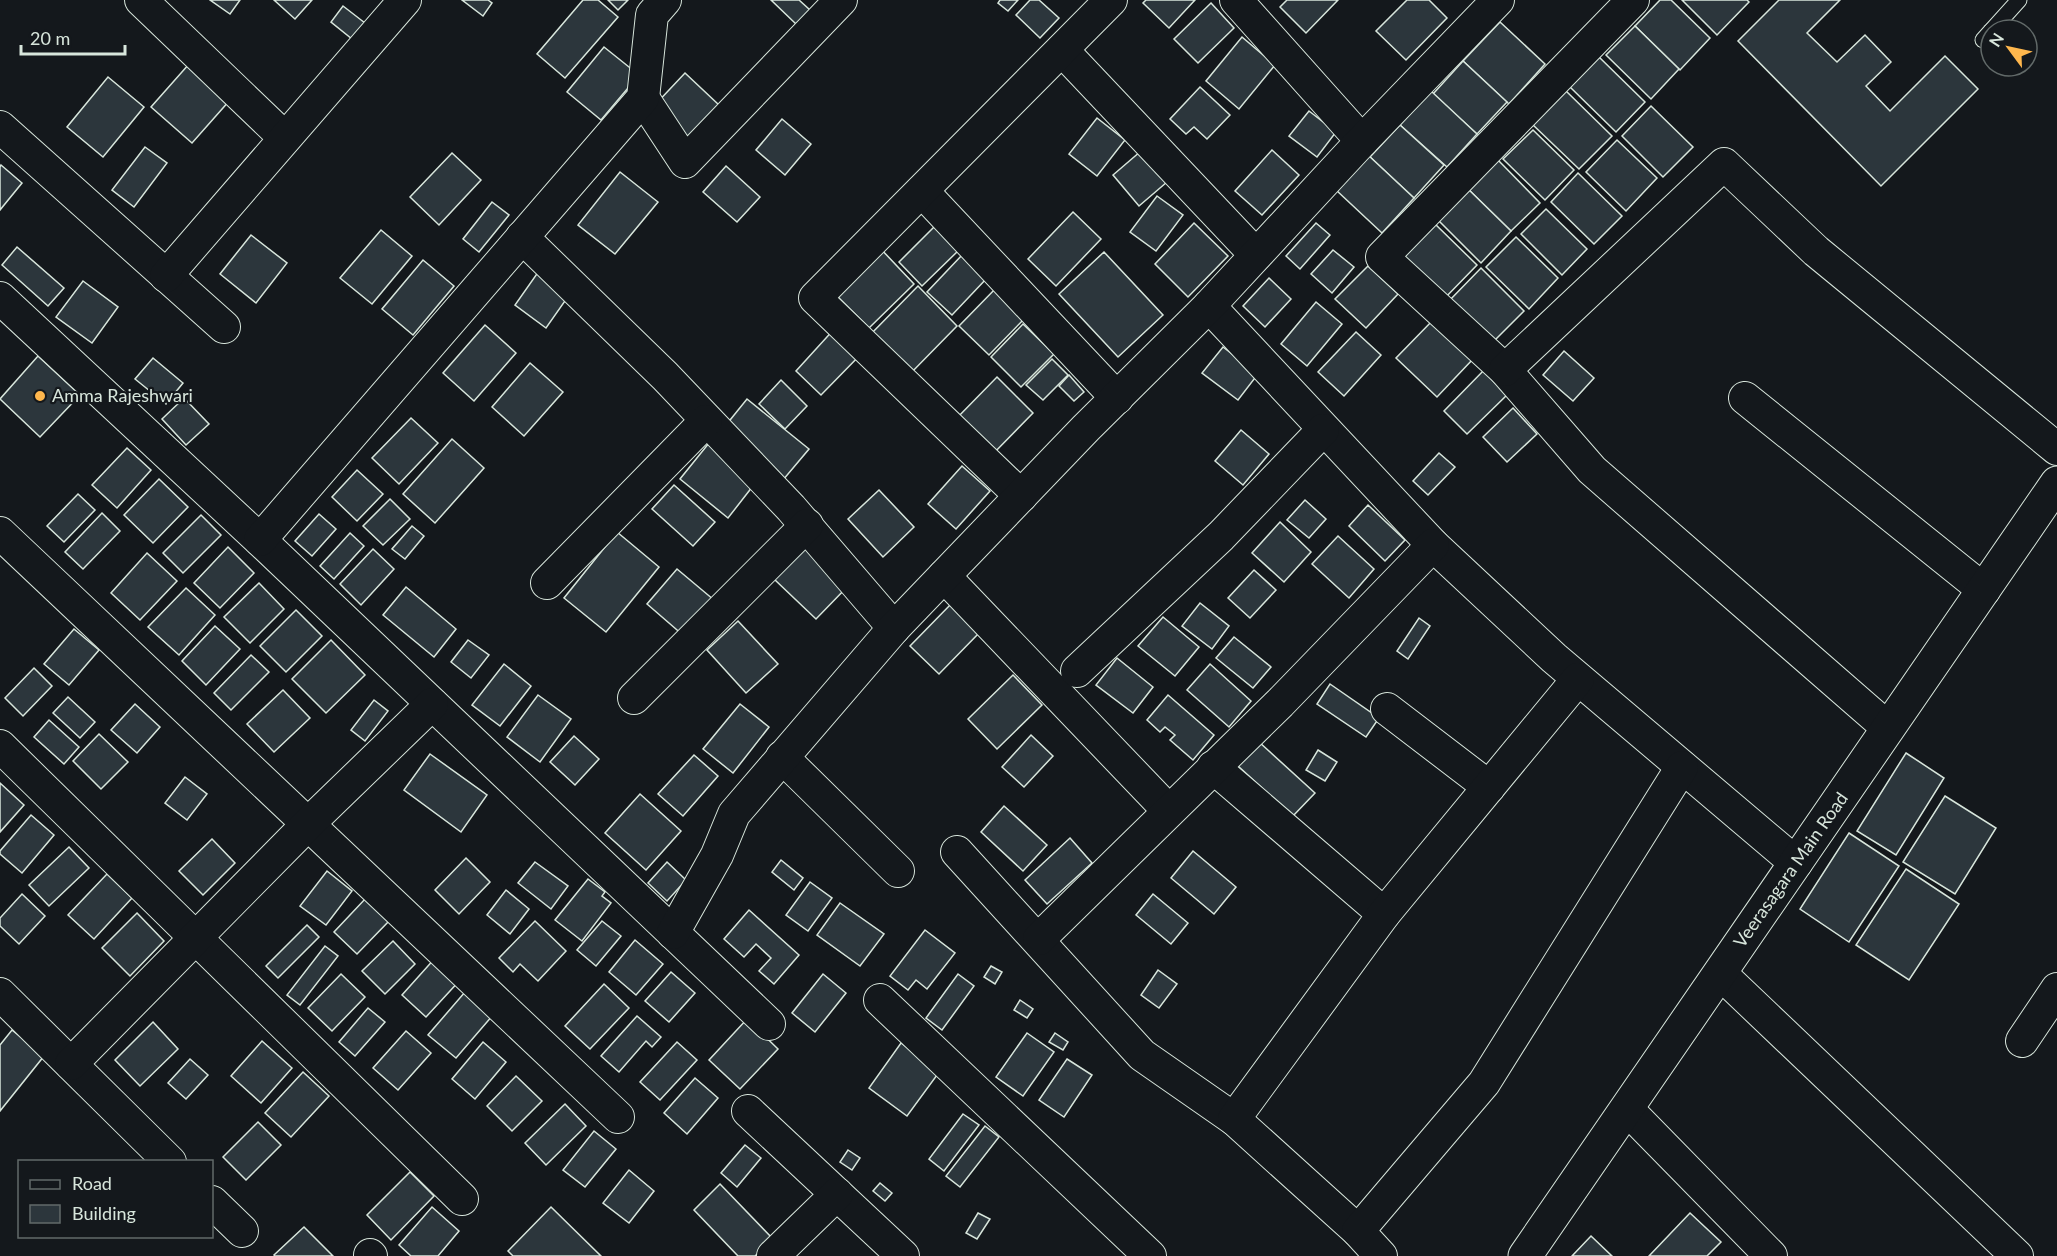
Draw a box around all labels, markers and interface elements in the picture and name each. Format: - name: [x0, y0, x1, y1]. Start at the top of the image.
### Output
- scale bar: [21, 18, 124, 56]
- north arrow: [1979, 18, 2039, 78]
- text: 20 m: [30, 27, 70, 49]
- text: N: [1985, 29, 2007, 50]
- place label: Amma Rajeshwari: [52, 384, 193, 406]
- marker: Amma Rajeshwari: [33, 389, 47, 403]
- street label: Veerasagara Main Road: [1728, 788, 1852, 951]
- legend: [18, 1160, 213, 1238]
- text: Road: [72, 1172, 112, 1194]
- text: Building: [72, 1202, 136, 1224]

